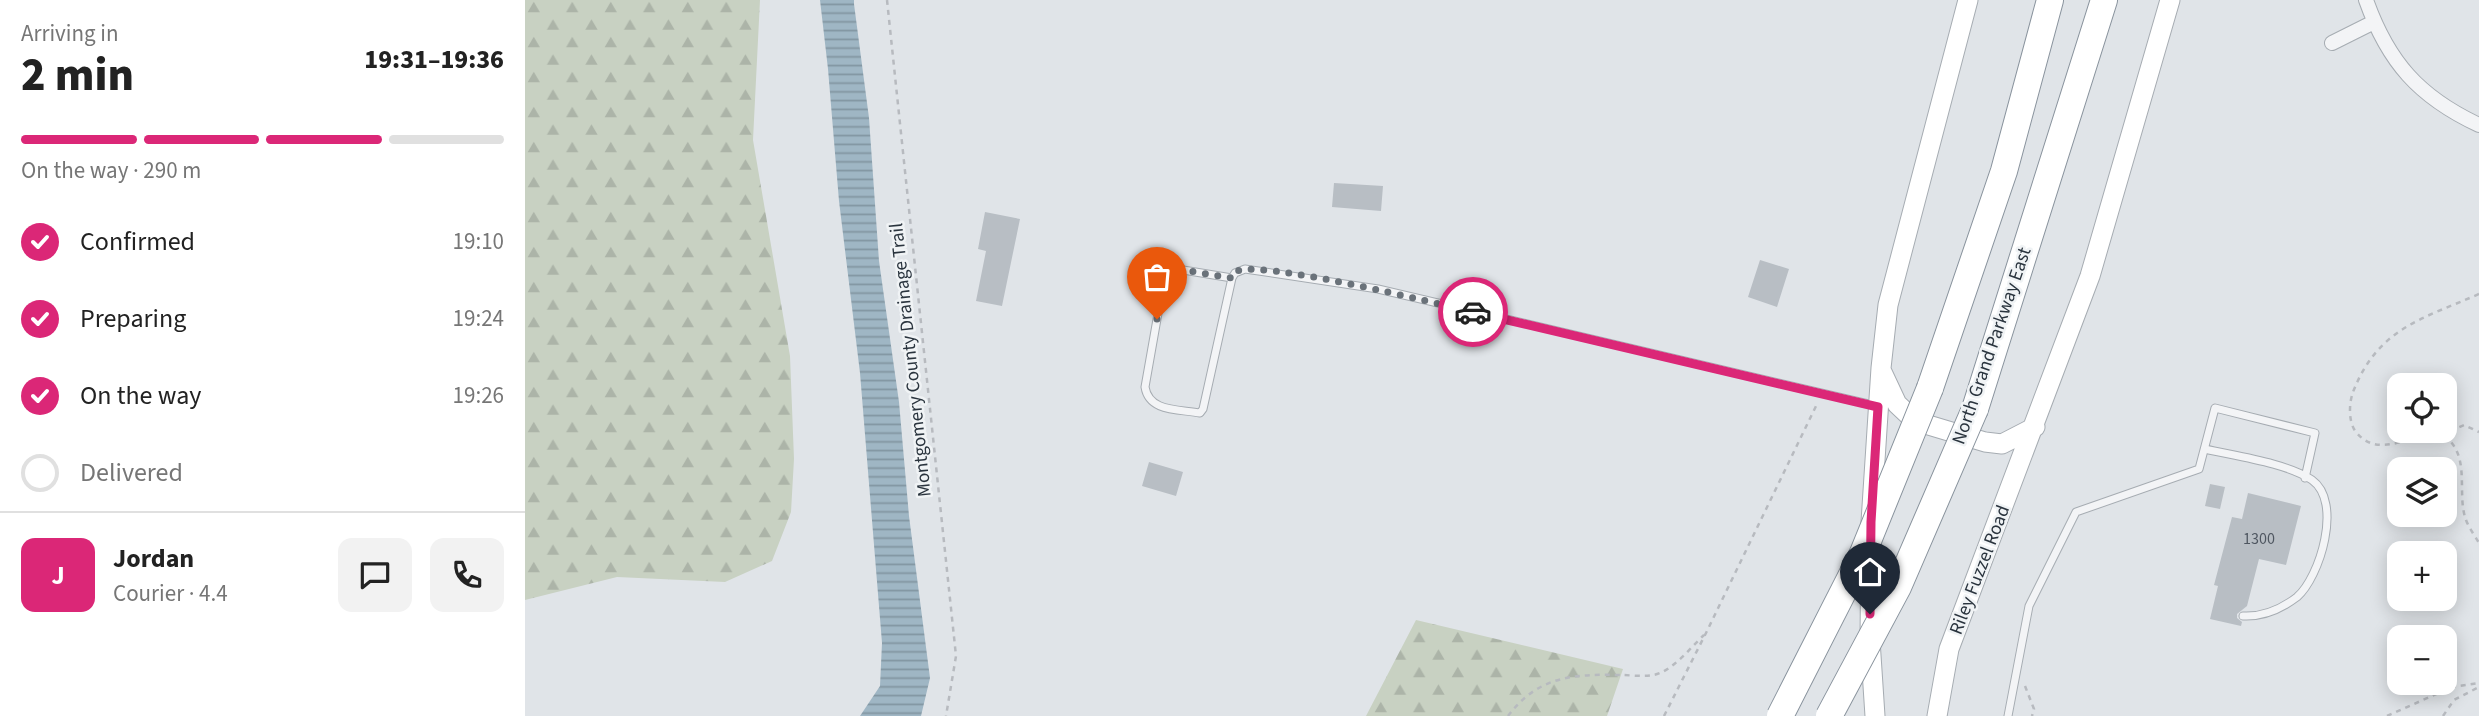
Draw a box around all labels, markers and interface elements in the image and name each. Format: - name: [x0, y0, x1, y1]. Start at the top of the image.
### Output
- text: Arriving in: [21, 17, 119, 50]
- text: 19:31–19:36: [364, 41, 504, 78]
- text: 2 min: [21, 43, 134, 108]
- text: On the way · 290 m: [21, 154, 201, 187]
- street label: Montgomery County Drainage Trail: [883, 222, 939, 498]
- icon: check: [21, 223, 59, 261]
- text: Confirmed: [80, 223, 195, 260]
- text: 19:10: [453, 225, 504, 258]
- street label: North Grand Parkway East: [1946, 243, 2039, 448]
- pin: [1127, 247, 1187, 319]
- icon: bag: [1138, 258, 1176, 296]
- courier: [1438, 277, 1508, 347]
- icon: car: [1454, 293, 1492, 331]
- icon: check: [21, 300, 59, 338]
- text: Preparing: [80, 300, 186, 337]
- text: 19:24: [453, 302, 504, 335]
- map controls: [2387, 373, 2457, 695]
- button: locate: [2387, 373, 2457, 443]
- icon: check: [21, 377, 59, 415]
- text: On the way: [80, 377, 201, 414]
- text: 19:26: [453, 379, 504, 412]
- text: Delivered: [80, 454, 183, 491]
- button: layers: [2387, 457, 2457, 527]
- street label: Riley Fuzzel Road: [1943, 501, 2017, 639]
- house number: 1300: [2243, 528, 2275, 550]
- button: chat: [338, 538, 412, 612]
- button: phone: [430, 538, 504, 612]
- text: Jordan: [113, 540, 194, 577]
- button: +: [2387, 541, 2457, 611]
- pin: [1840, 542, 1900, 614]
- icon: home: [1851, 553, 1889, 591]
- text: J: [51, 557, 65, 594]
- text: Courier · 4.4: [113, 577, 228, 610]
- button: −: [2387, 625, 2457, 695]

